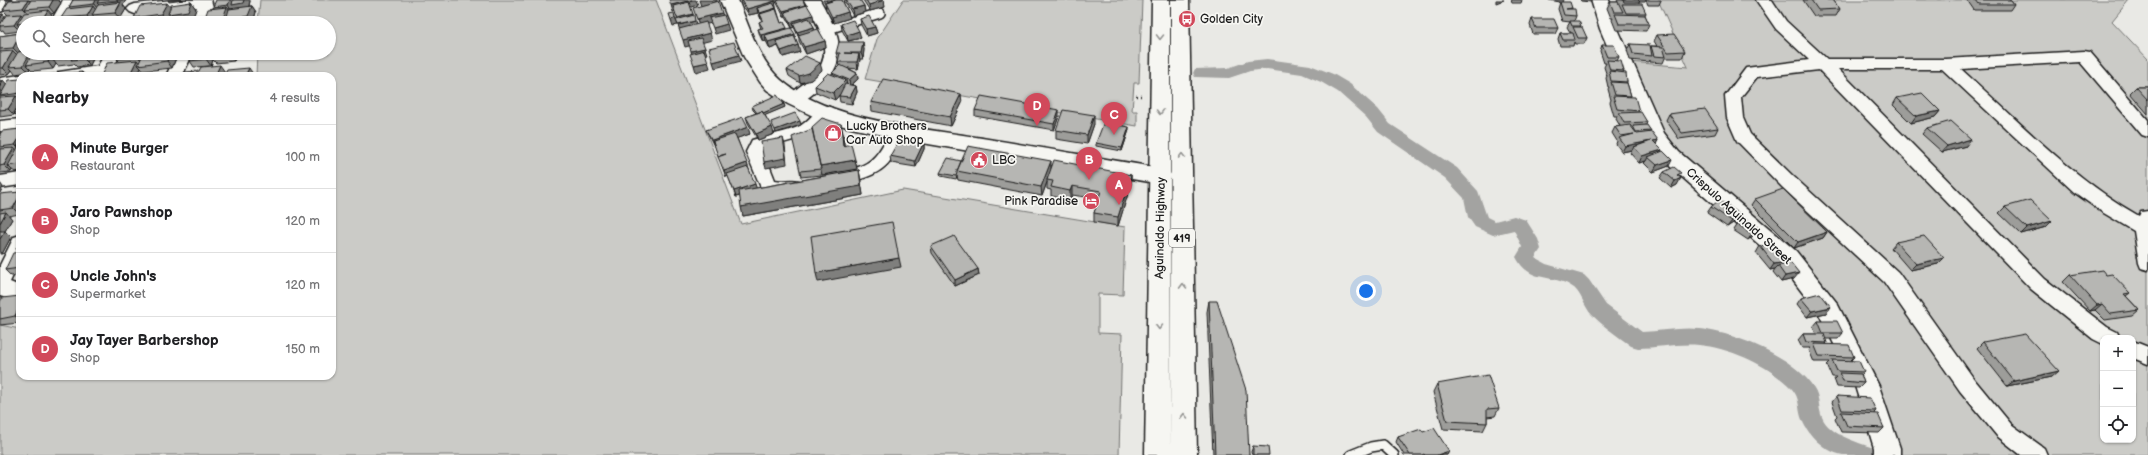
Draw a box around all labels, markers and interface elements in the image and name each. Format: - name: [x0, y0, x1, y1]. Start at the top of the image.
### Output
- bus stop icon: Golden City: [1177, 9, 1197, 29]
- place label: Golden City: [1200, 12, 1263, 27]
- search box: [16, 16, 336, 60]
- icon: search: [30, 27, 52, 49]
- text: Search here: [62, 29, 145, 48]
- one-way arrow: [1156, 34, 1165, 40]
- text: Nearby: [32, 88, 89, 108]
- text: 4 results: [270, 90, 320, 106]
- pin: D: [1024, 93, 1050, 126]
- pin: C: [1101, 102, 1127, 135]
- one-way arrow: [1156, 109, 1164, 115]
- place label: Lucky Brothers Car Auto Shop: [846, 119, 927, 148]
- shop icon: Lucky Brothers Car Auto Shop: [823, 123, 843, 143]
- text: Minute Burger: [70, 139, 169, 158]
- pin: B: [1076, 147, 1102, 180]
- text: A: [41, 149, 49, 165]
- text: 100 m: [285, 149, 320, 165]
- public building icon: LBC: [969, 150, 989, 170]
- place label: LBC: [992, 153, 1016, 168]
- one-way arrow: [1177, 153, 1186, 159]
- text: Restaurant: [70, 158, 135, 174]
- street label: Crispulo Aguinaldo Street: [1683, 165, 1795, 268]
- pin: A: [1106, 172, 1132, 205]
- street label: Aguinaldo Highway: [1152, 176, 1169, 279]
- hotel icon: Pink Paradise: [1081, 191, 1101, 211]
- place label: Pink Paradise: [1004, 194, 1078, 209]
- text: Jaro Pawnshop: [70, 203, 173, 222]
- text: B: [40, 213, 50, 229]
- text: 120 m: [285, 213, 320, 229]
- text: Shop: [70, 222, 100, 238]
- road number: 419: [1169, 229, 1195, 247]
- text: Uncle John's: [70, 267, 156, 286]
- text: C: [40, 277, 50, 293]
- text: 120 m: [285, 277, 320, 293]
- your location: [1356, 281, 1376, 301]
- one-way arrow: [1179, 283, 1187, 289]
- text: Supermarket: [70, 286, 146, 302]
- one-way arrow: [1155, 324, 1163, 330]
- text: Jay Tayer Barbershop: [70, 331, 219, 350]
- map controls: [2100, 335, 2136, 443]
- button: +: [2100, 335, 2136, 371]
- text: D: [40, 341, 50, 357]
- text: 150 m: [286, 341, 320, 357]
- text: Shop: [70, 350, 100, 366]
- button: −: [2100, 371, 2136, 407]
- button: locate: [2100, 407, 2136, 443]
- one-way arrow: [1180, 413, 1188, 419]

